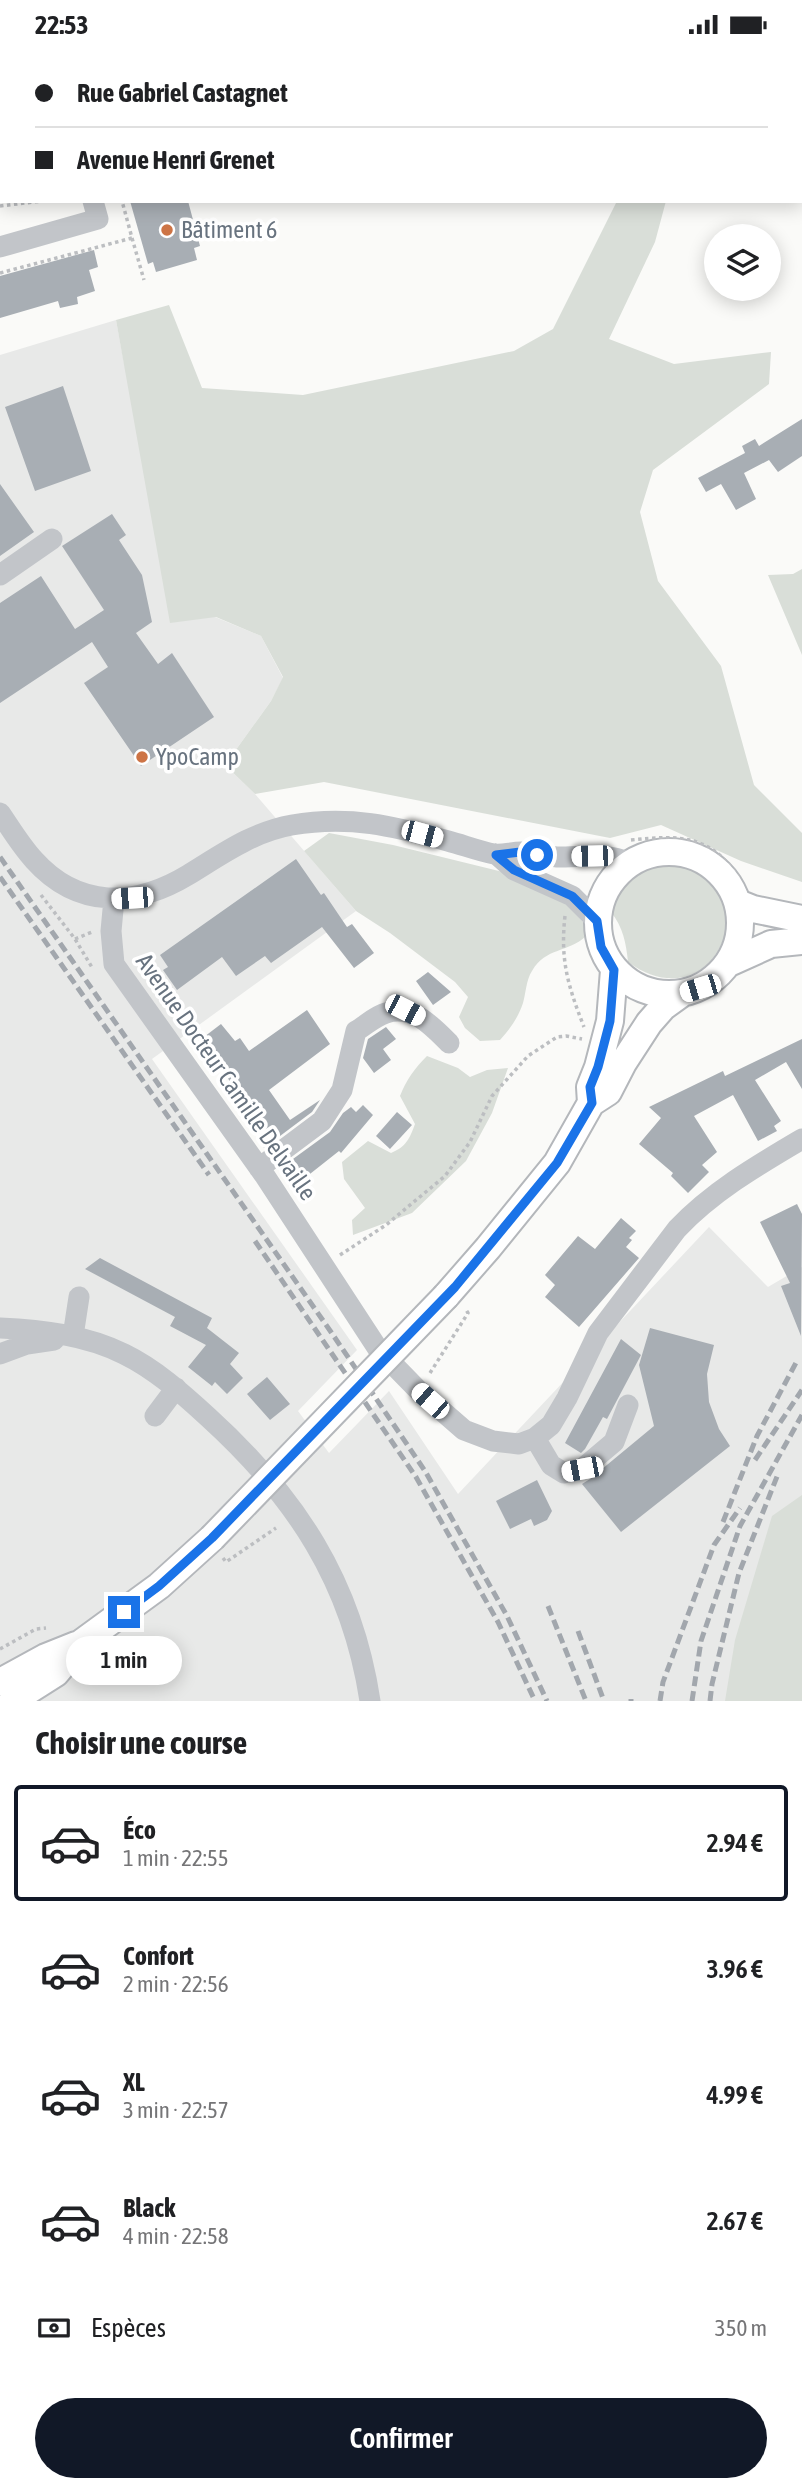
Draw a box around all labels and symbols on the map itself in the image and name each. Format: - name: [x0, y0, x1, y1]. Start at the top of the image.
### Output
- place label: Bâtiment 6: [181, 216, 277, 243]
- marker: Bâtiment 6: [159, 222, 175, 238]
- place label: YpoCamp: [156, 743, 239, 770]
- marker: YpoCamp: [134, 749, 150, 765]
- car: [399, 818, 446, 850]
- route start: [521, 839, 553, 871]
- car: [571, 845, 614, 867]
- car: [111, 886, 154, 910]
- street label: Avenue Docteur Camille Delvaille: [131, 948, 322, 1205]
- car: [677, 972, 724, 1004]
- car: [382, 991, 429, 1029]
- car: [408, 1379, 453, 1423]
- car: [560, 1455, 605, 1483]
- route end: [108, 1596, 140, 1628]
- callout: 1 min: [66, 1637, 182, 1685]

